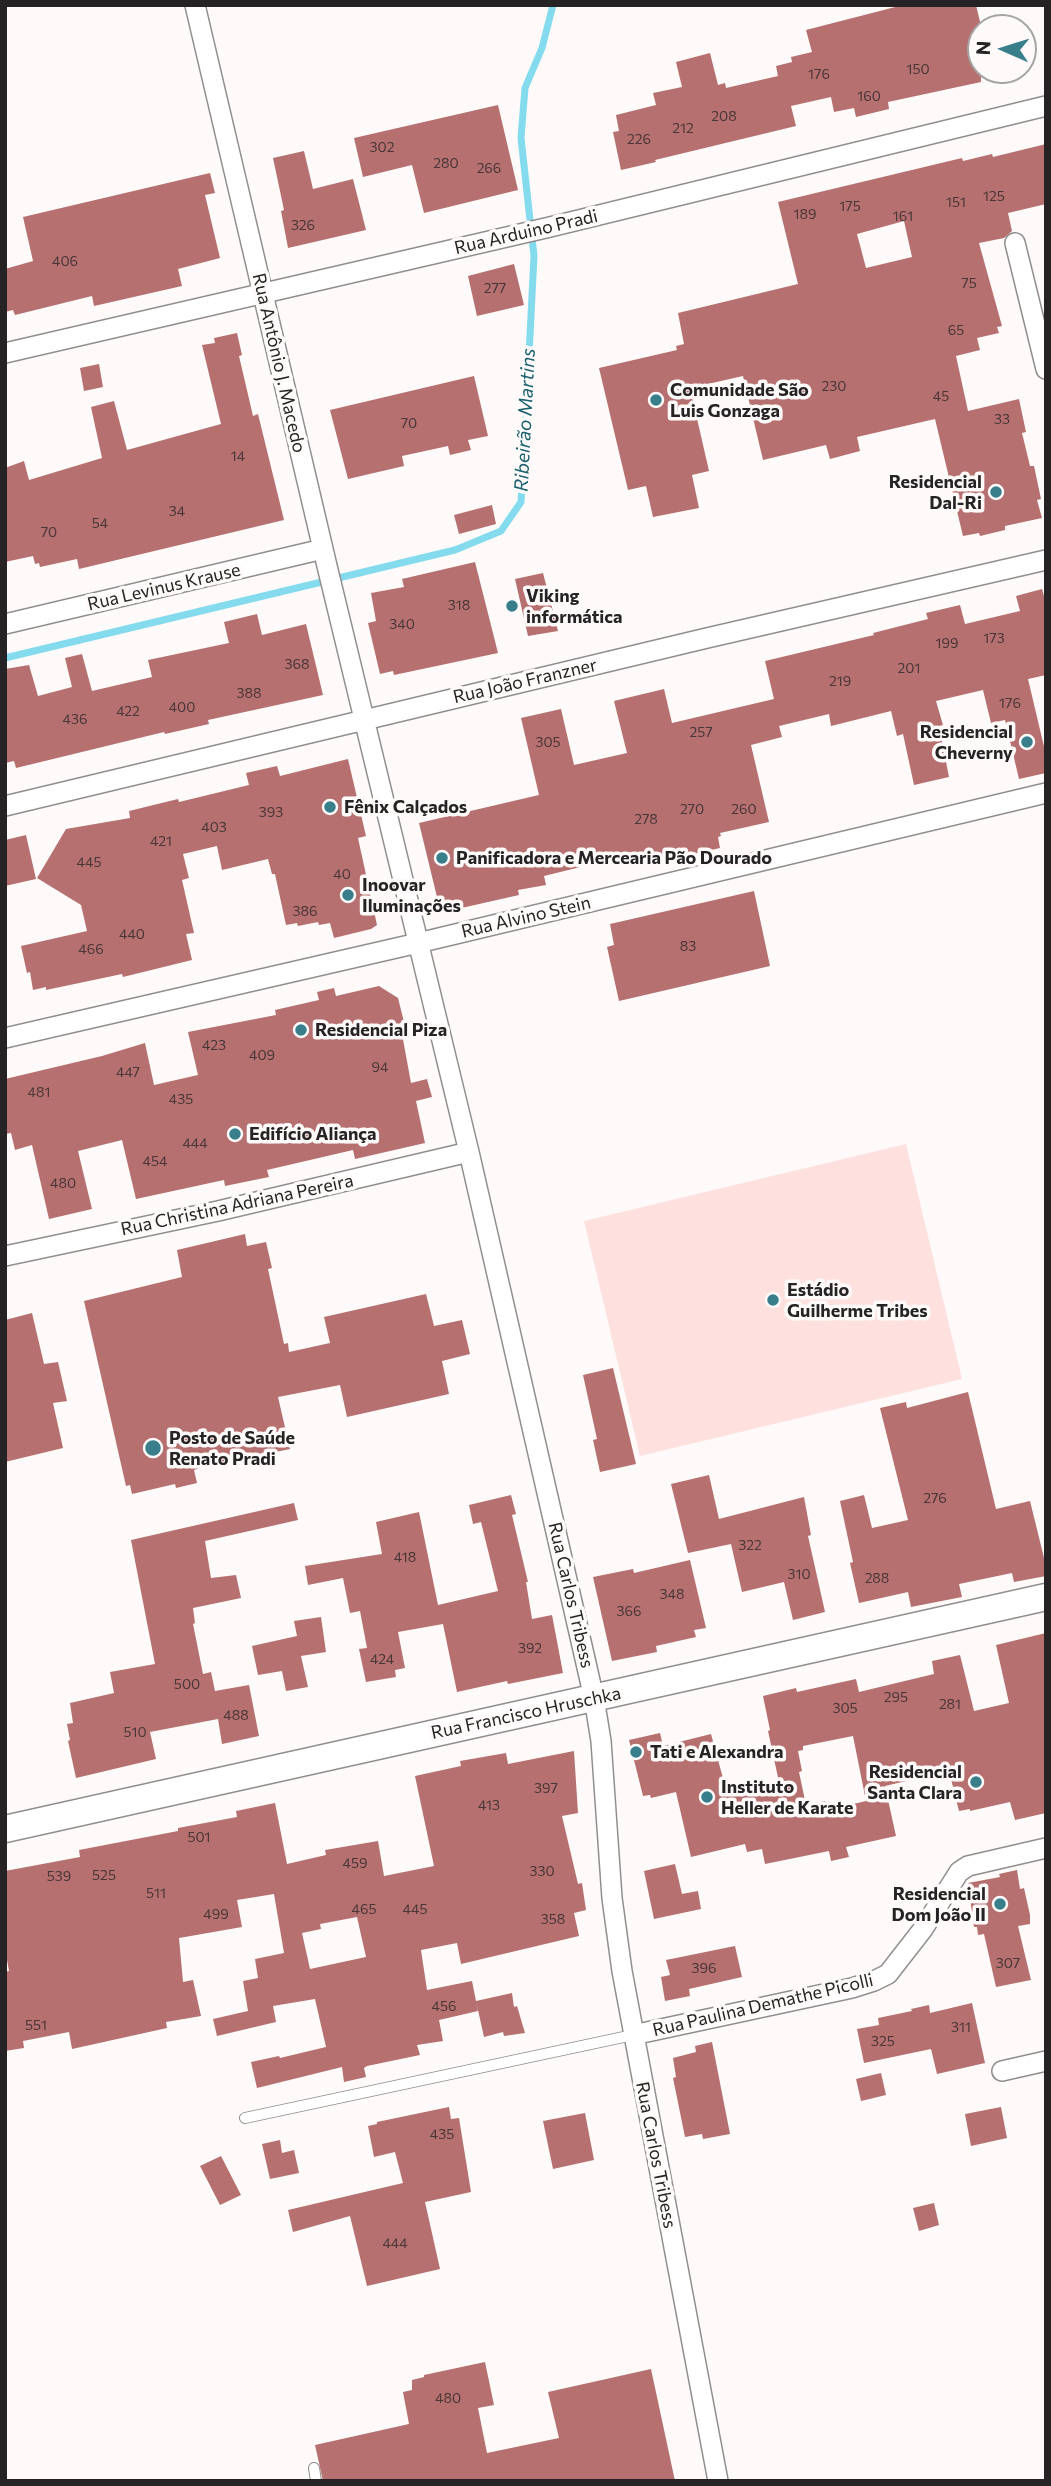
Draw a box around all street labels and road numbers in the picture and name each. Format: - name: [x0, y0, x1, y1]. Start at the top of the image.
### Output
- street label: Rua Arduino Pradi: [452, 205, 600, 259]
- street label: Rua Antônio J. Macedo: [248, 271, 310, 455]
- street label: Rua Levinus Krause: [85, 559, 243, 615]
- street label: Rua João Franzner: [451, 654, 599, 708]
- street label: Rua Alvino Stein: [459, 892, 593, 942]
- street label: Rua Christina Adriana Pereira: [119, 1170, 355, 1240]
- street label: Rua Carlos Tribess: [544, 1520, 598, 1670]
- street label: Rua Francisco Hruschka: [429, 1682, 623, 1744]
- street label: Rua Paulina Demathe Picolli: [651, 1969, 875, 2041]
- street label: Rua Carlos Tribess: [631, 2080, 681, 2230]

